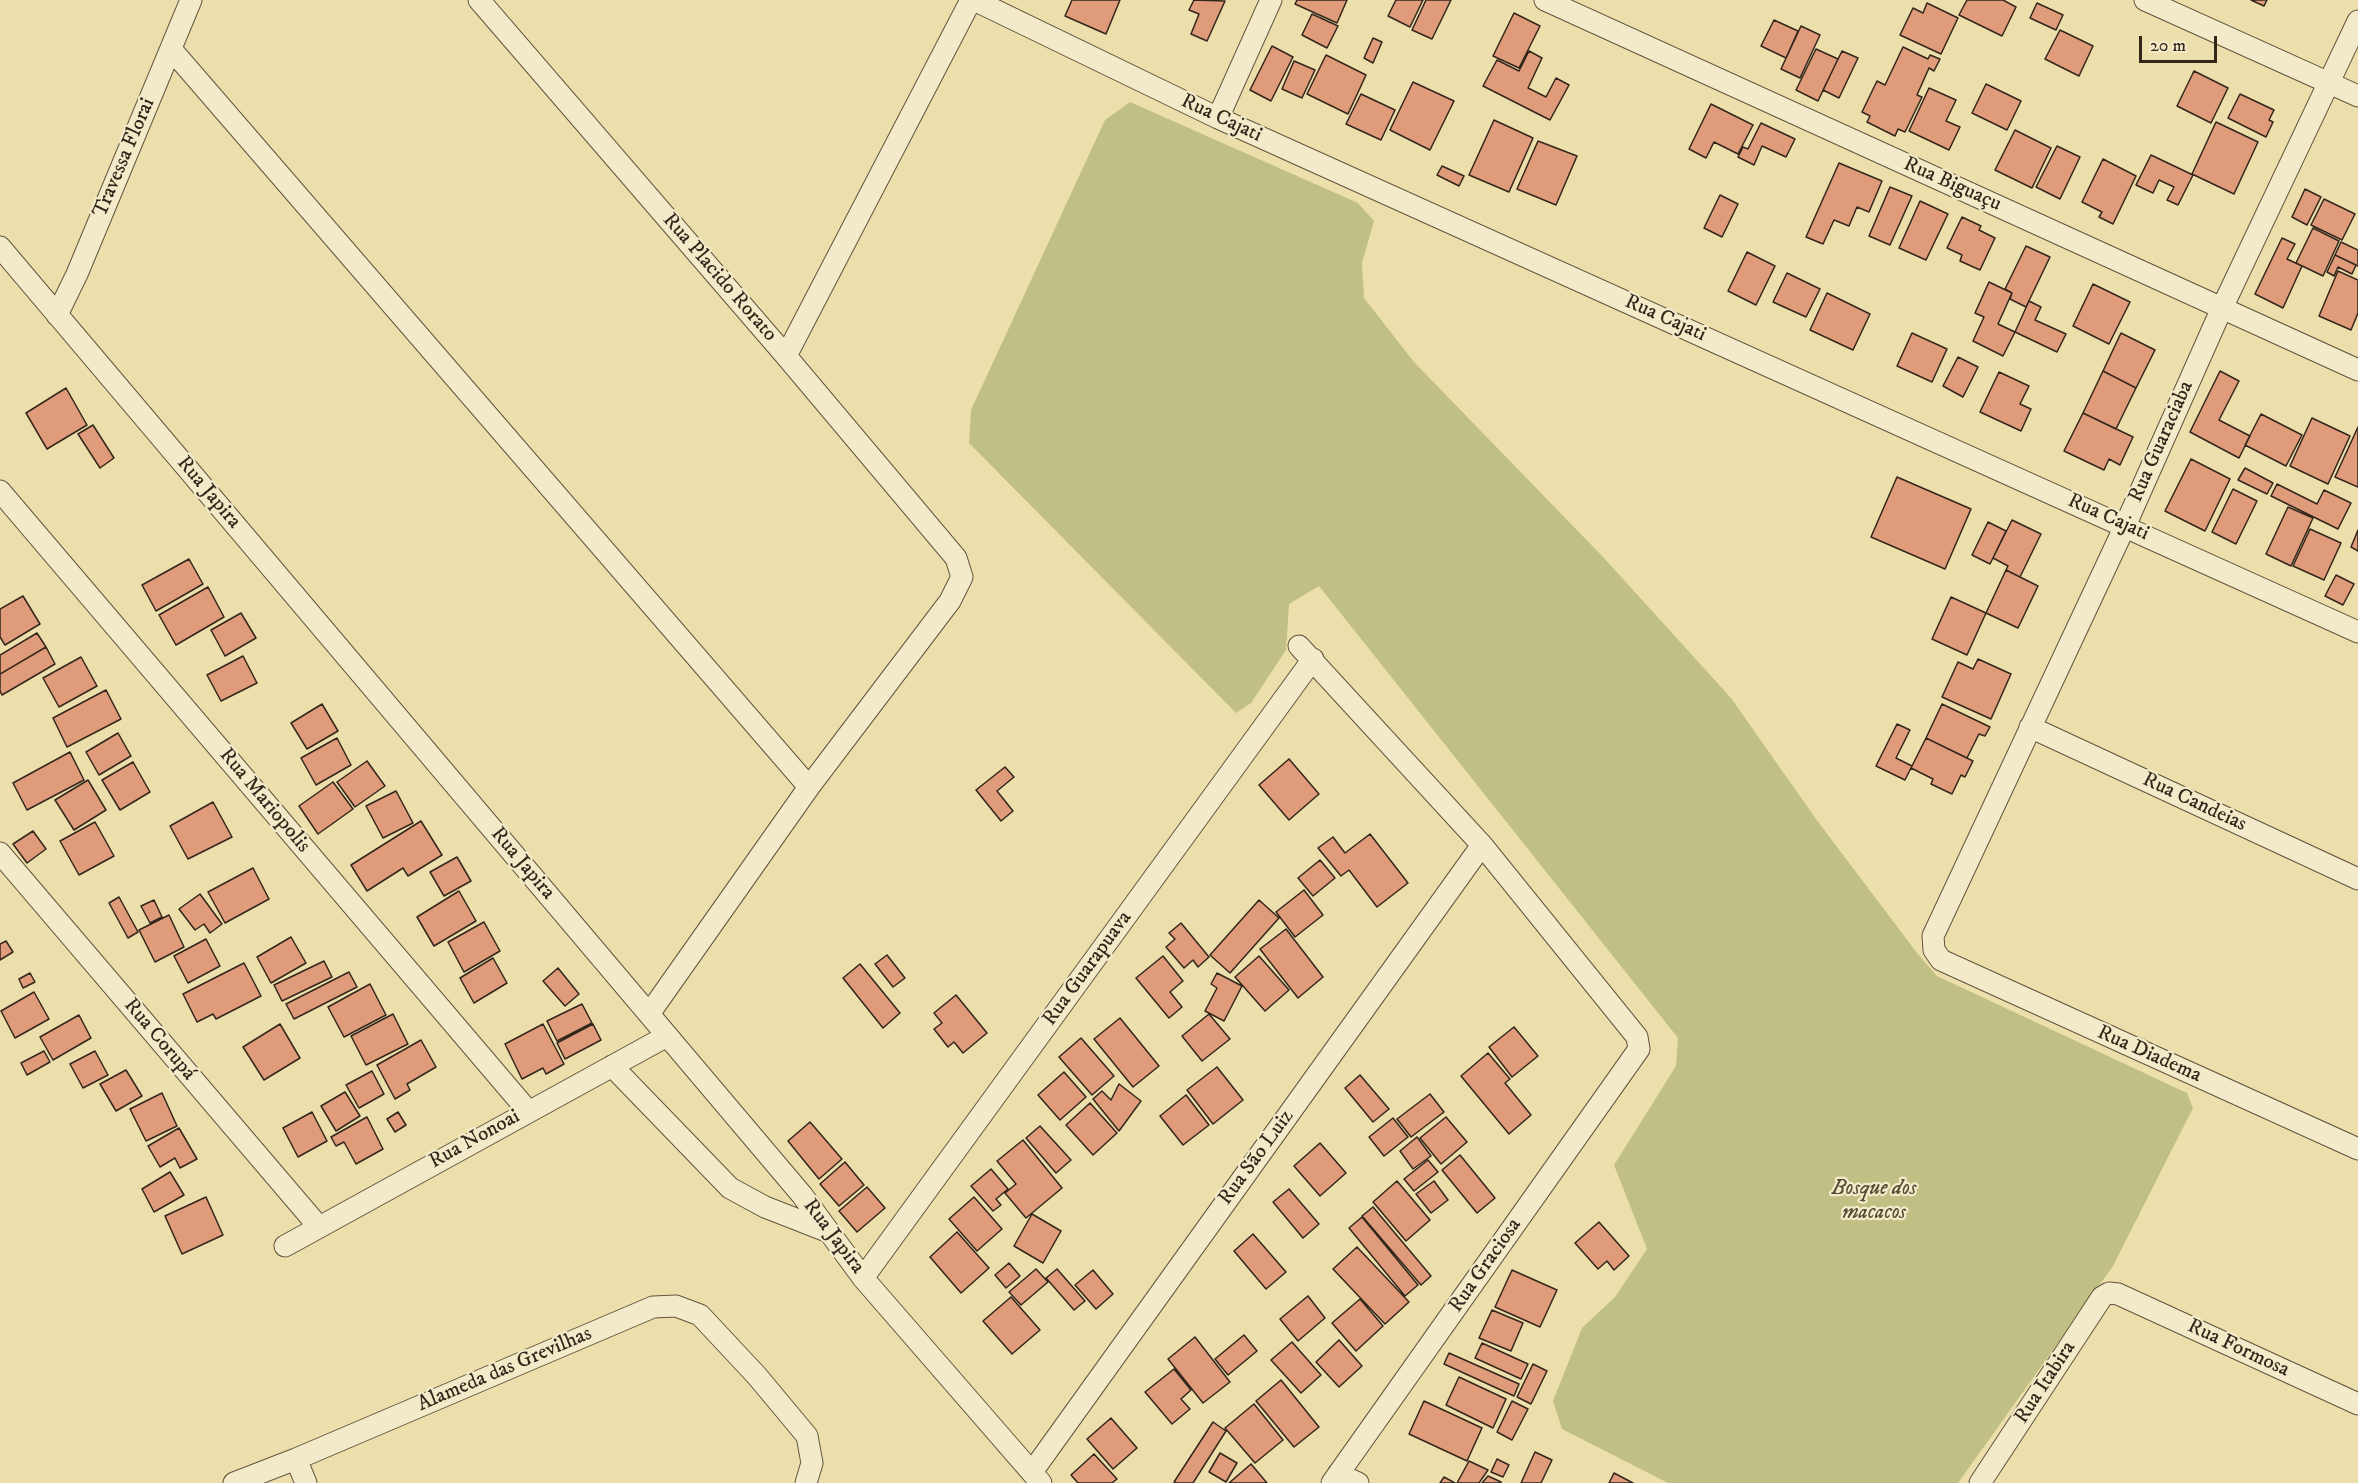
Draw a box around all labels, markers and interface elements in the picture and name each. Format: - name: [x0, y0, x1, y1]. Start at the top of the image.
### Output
- scale bar: [2142, 24, 2220, 62]
- text: 20 m: [2150, 35, 2186, 57]
- street label: Rua Cajati: [1176, 89, 1266, 149]
- street label: Travessa Florai: [89, 95, 161, 221]
- street label: Rua Biguaçu: [1899, 152, 2005, 218]
- street label: Rua Placido Rorato: [656, 209, 782, 347]
- street label: Rua Cajati: [1620, 290, 1710, 348]
- street label: Rua Guaraciaba: [2124, 377, 2200, 507]
- street label: Rua Japira: [170, 452, 246, 534]
- street label: Rua Cajati: [2063, 489, 2153, 547]
- street label: Rua Mariopolis: [213, 744, 315, 858]
- street label: Rua Candeias: [2138, 768, 2250, 838]
- street label: Rua Japira: [484, 823, 560, 905]
- street label: Rua Guarapuava: [1038, 907, 1138, 1031]
- street label: Rua Corupá: [118, 994, 200, 1086]
- street label: Rua Diadema: [2093, 1021, 2205, 1089]
- street label: Rua Nonoai: [425, 1105, 525, 1175]
- street label: Rua São Luiz: [1214, 1105, 1300, 1211]
- park label: Bosque dos macacos: [1832, 1177, 1916, 1227]
- street label: Rua Japira: [797, 1195, 869, 1279]
- street label: Rua Graciosa: [1444, 1214, 1528, 1318]
- street label: Rua Formosa: [2183, 1314, 2293, 1384]
- street label: Alameda das Grevilhas: [414, 1322, 596, 1418]
- street label: Rua Itabira: [2010, 1337, 2082, 1429]

